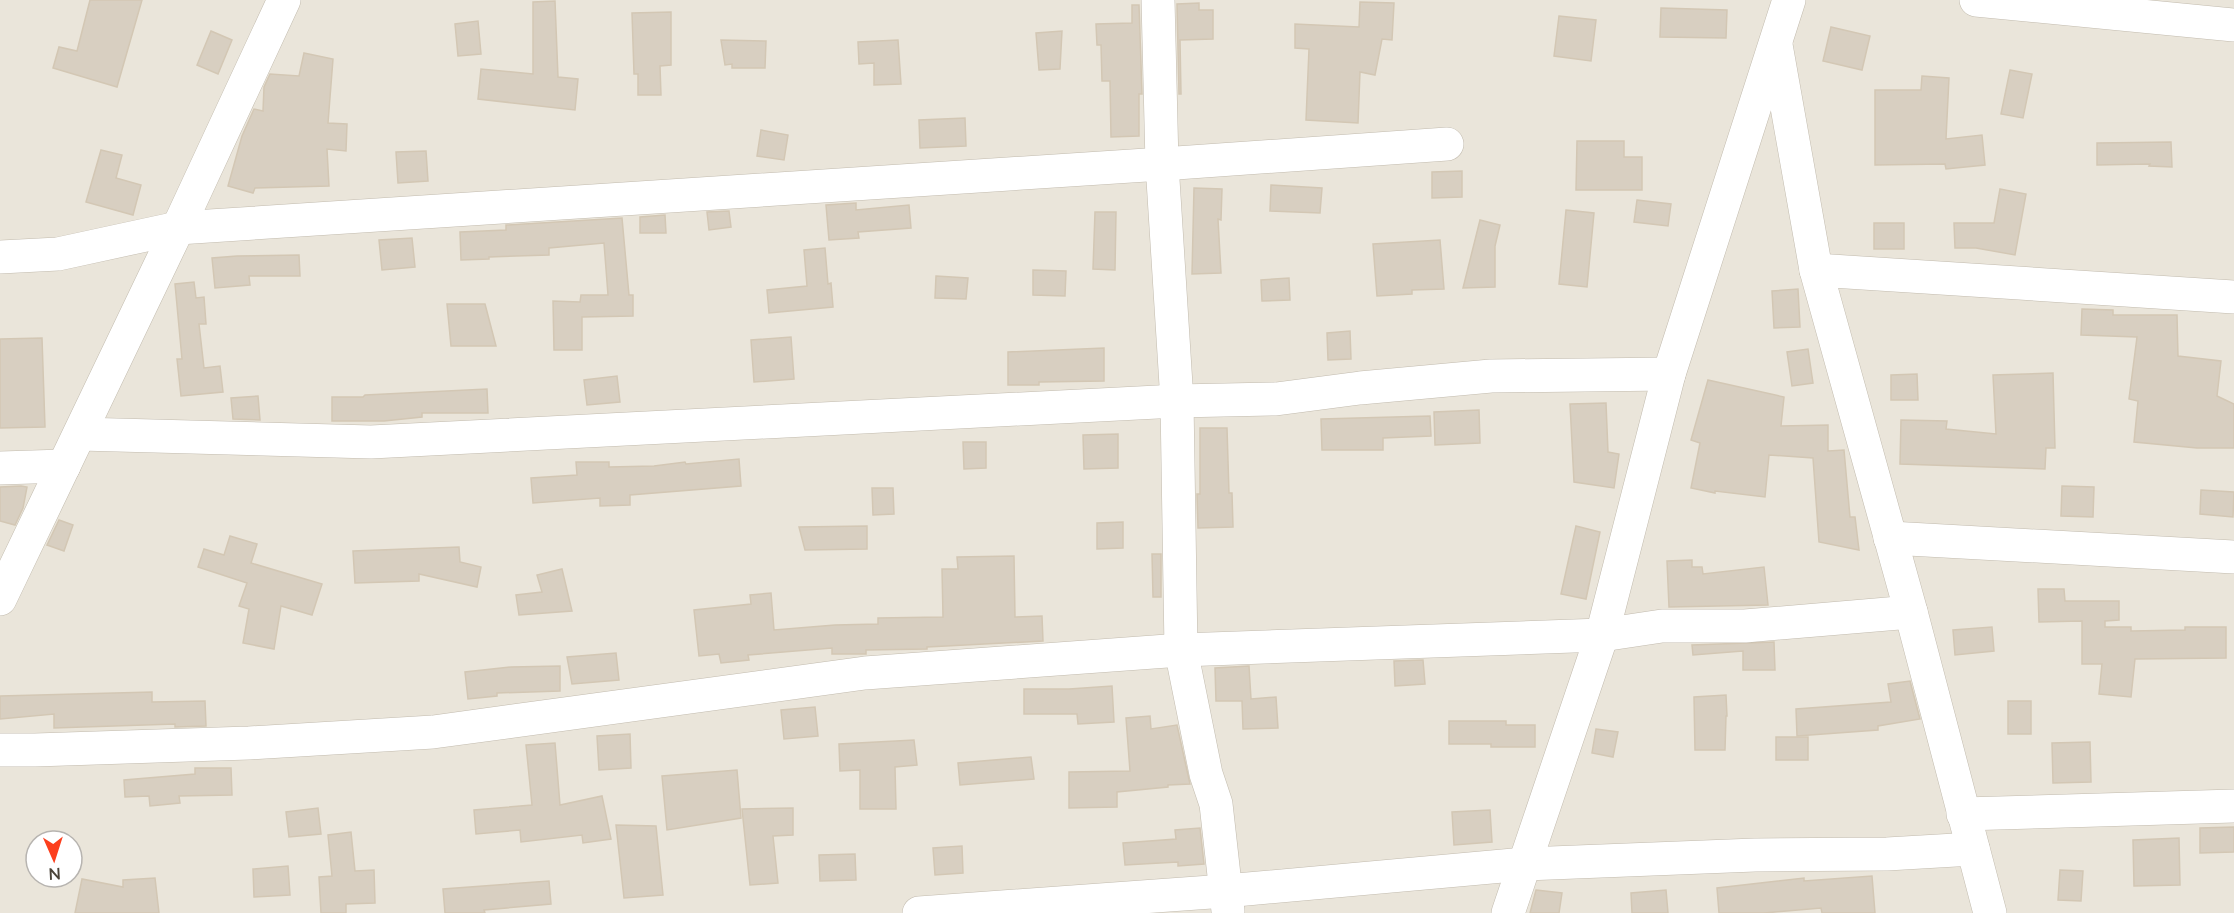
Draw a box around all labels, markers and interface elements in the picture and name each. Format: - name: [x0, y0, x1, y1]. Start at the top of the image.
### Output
- north arrow: [24, 829, 84, 889]
- text: N: [48, 865, 61, 884]

